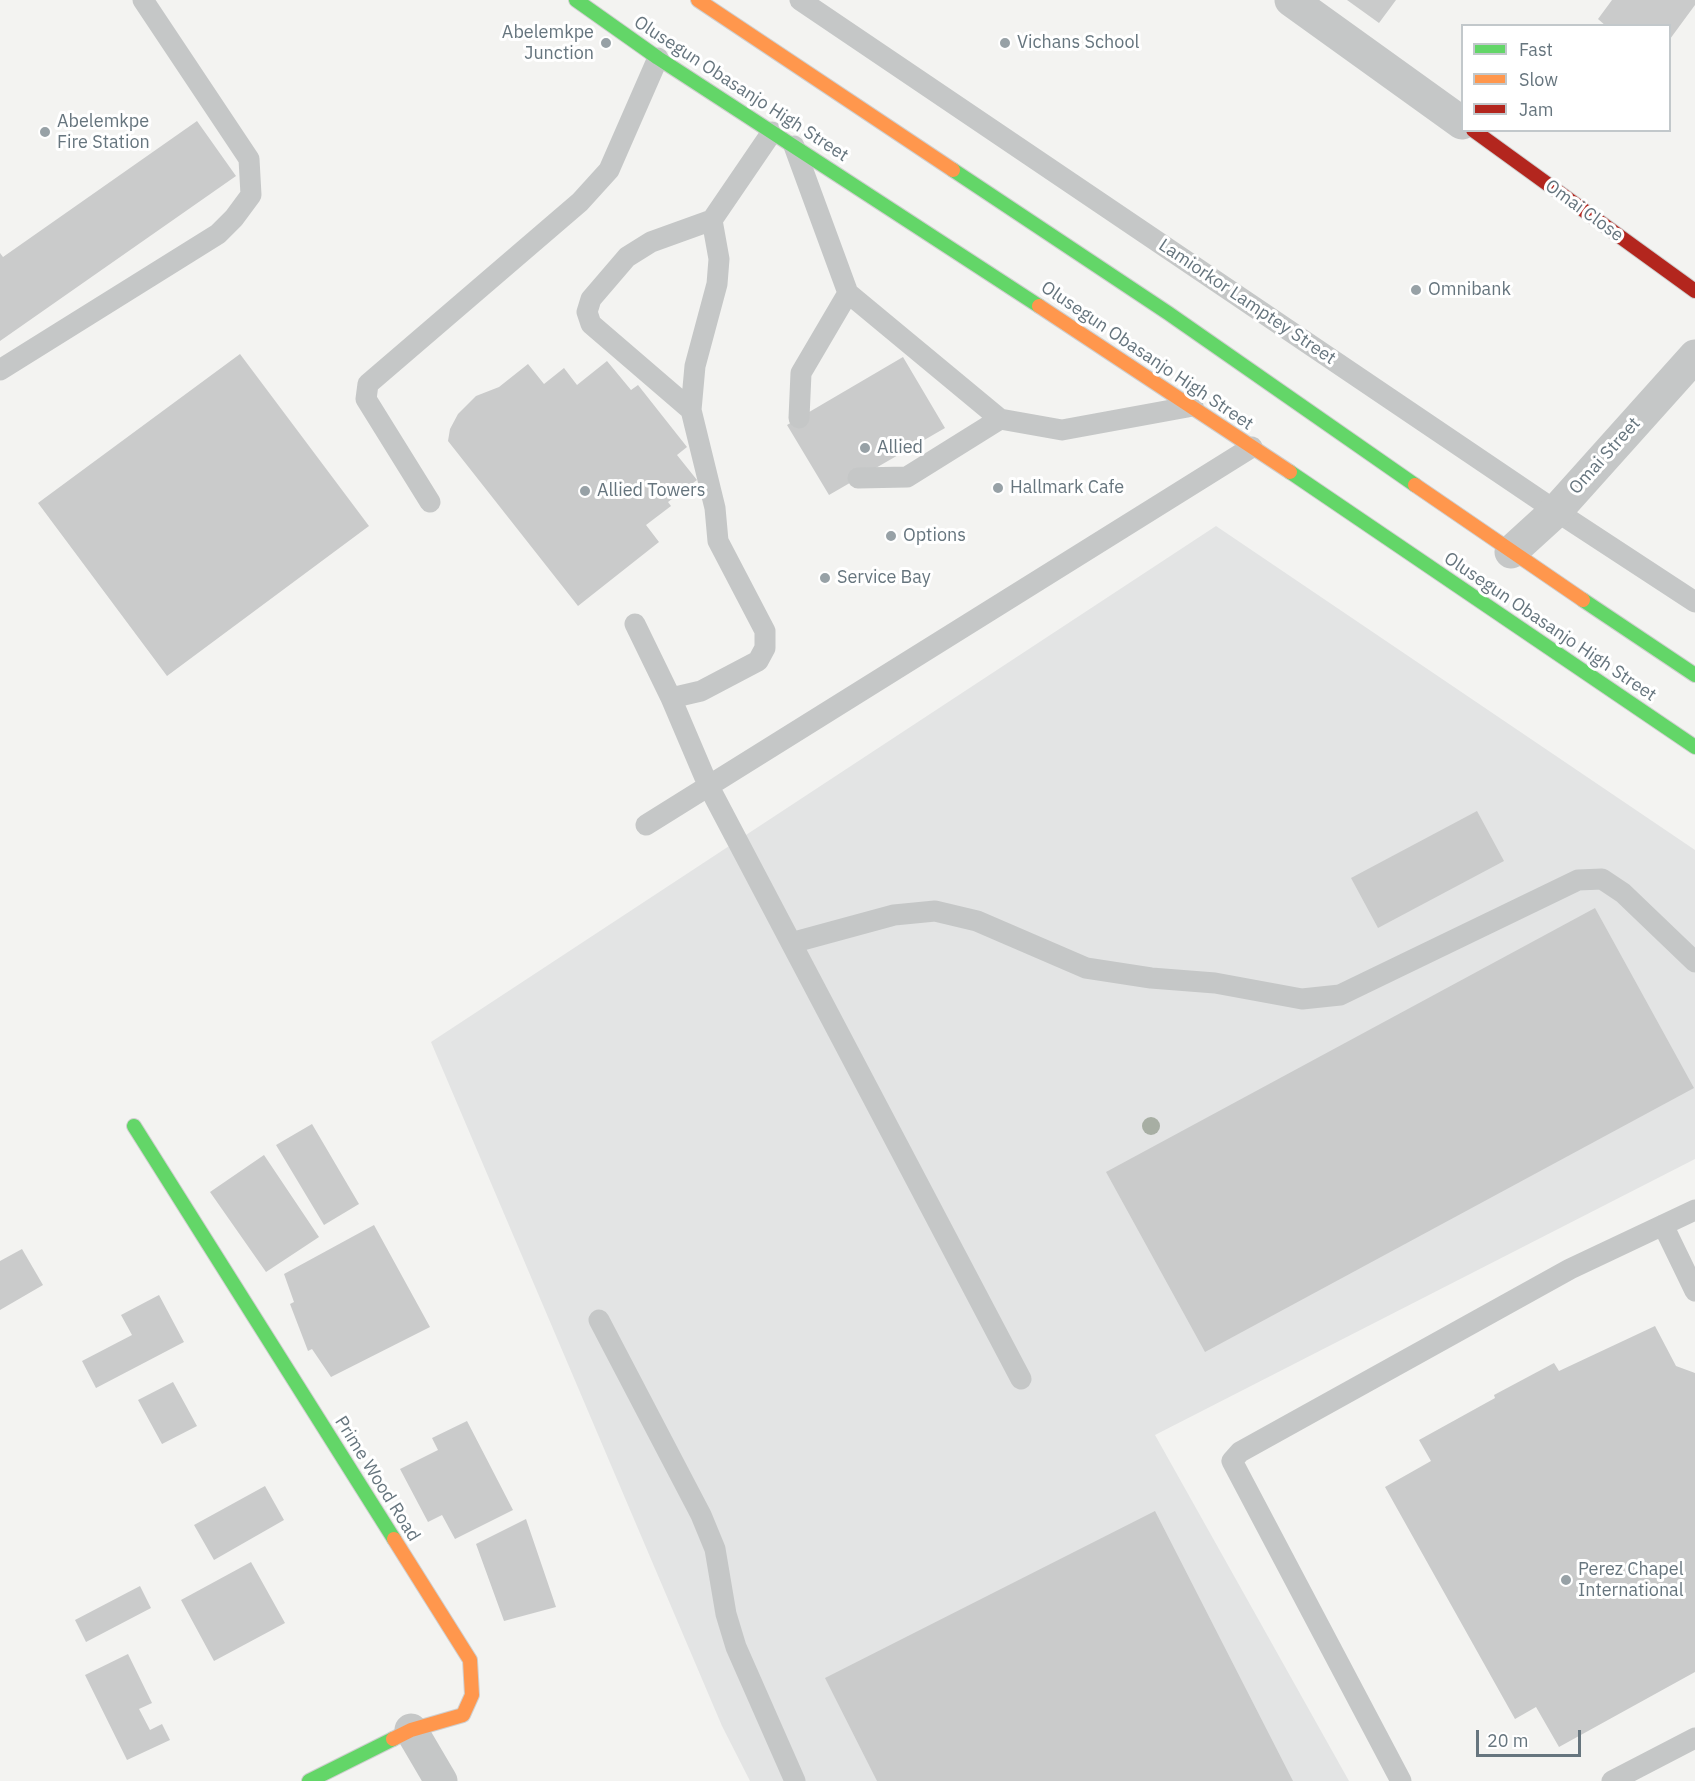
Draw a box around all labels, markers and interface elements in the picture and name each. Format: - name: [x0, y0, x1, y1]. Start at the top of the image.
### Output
- street label: Olusegun Obasanjo High Street: [630, 11, 852, 167]
- place label: Abelemkpe Junction: [502, 22, 594, 64]
- legend: [1461, 24, 1671, 132]
- place label: Vichans School: [1017, 32, 1139, 54]
- marker: Abelemkpe Junction: [599, 36, 613, 50]
- marker: Vichans School: [998, 36, 1012, 50]
- text: Fast: [1519, 38, 1553, 61]
- text: Slow: [1519, 68, 1558, 91]
- text: Jam: [1519, 98, 1554, 121]
- place label: Abelemkpe Fire Station: [57, 111, 150, 154]
- marker: Abelemkpe Fire Station: [38, 125, 52, 139]
- street label: Omai Close: [1541, 175, 1627, 247]
- street label: Lamiorkor Lamptey Street: [1154, 235, 1340, 369]
- street label: Olusegun Obasanjo High Street: [1037, 277, 1257, 435]
- place label: Omnibank: [1428, 279, 1511, 301]
- marker: Omnibank: [1409, 283, 1423, 297]
- street label: Omai Street: [1565, 413, 1645, 499]
- place label: Allied: [877, 437, 923, 459]
- marker: Allied: [858, 441, 872, 455]
- place label: Hallmark Cafe: [1010, 477, 1124, 499]
- place label: Allied Towers: [597, 480, 705, 502]
- marker: Hallmark Cafe: [991, 481, 1005, 495]
- marker: Allied Towers: [578, 484, 592, 498]
- place label: Options: [903, 525, 966, 547]
- marker: Options: [884, 529, 898, 543]
- street label: Olusegun Obasanjo High Street: [1440, 548, 1660, 706]
- place label: Service Bay: [837, 567, 931, 589]
- marker: Service Bay: [818, 571, 832, 585]
- street label: Prime Wood Road: [330, 1412, 424, 1546]
- place label: Perez Chapel International: [1578, 1559, 1684, 1602]
- marker: Perez Chapel International: [1559, 1573, 1573, 1587]
- scale bar: [1479, 1718, 1584, 1756]
- text: 20 m: [1487, 1729, 1529, 1752]

